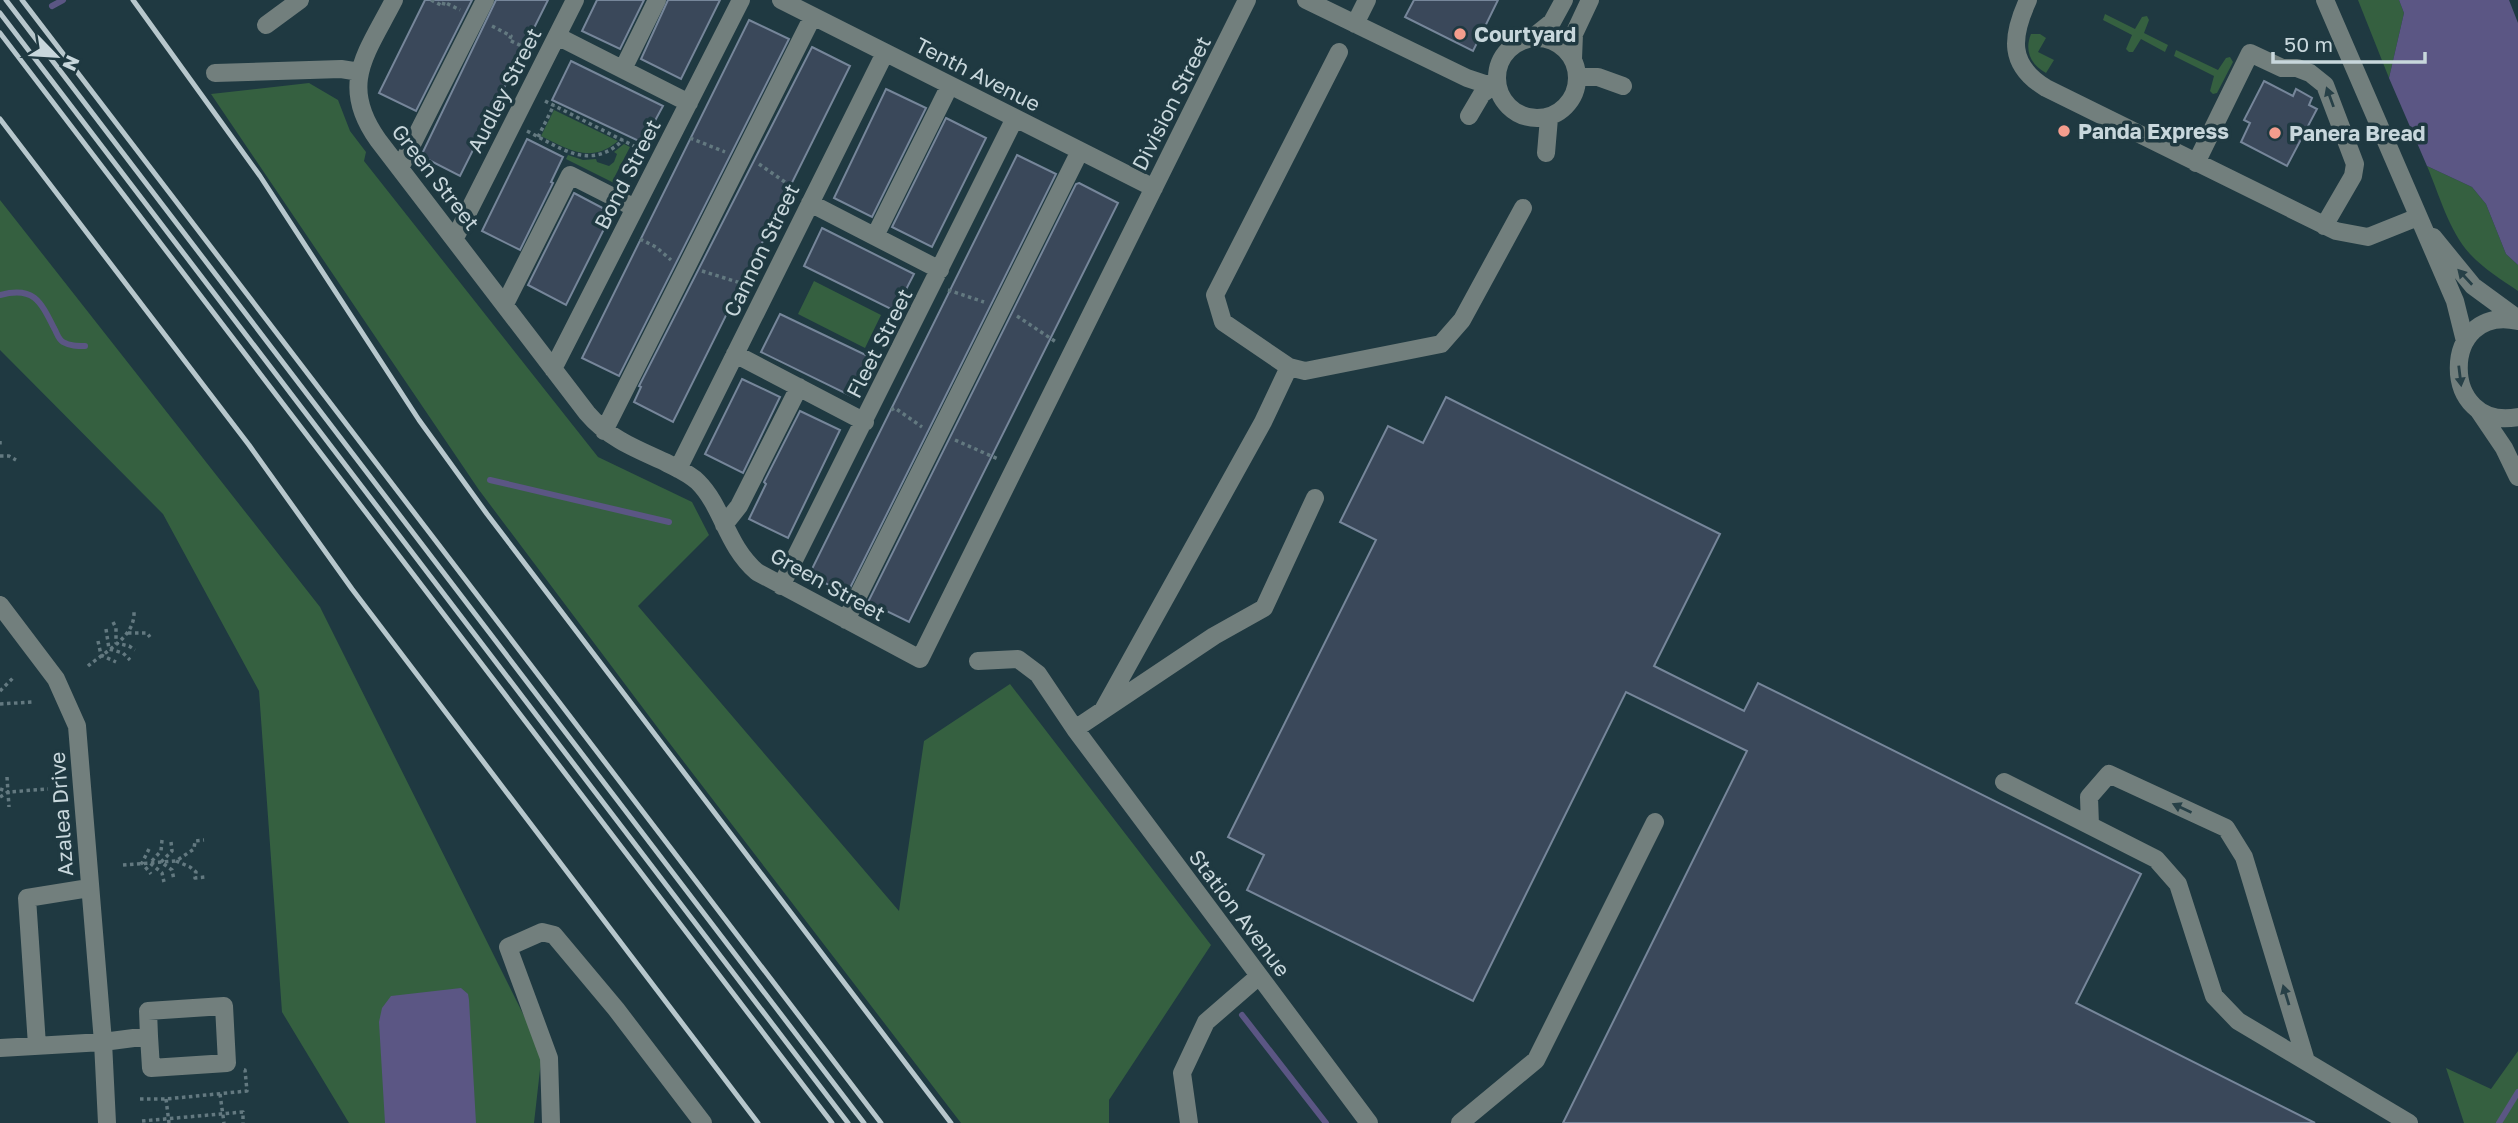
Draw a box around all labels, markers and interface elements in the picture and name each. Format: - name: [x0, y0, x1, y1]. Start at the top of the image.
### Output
- north arrow: [21, 21, 91, 91]
- place label: Courtyard: [1474, 21, 1576, 47]
- scale bar: [2273, 21, 2425, 65]
- street label: Audley Street: [461, 23, 547, 157]
- marker: Courtyard: [1452, 26, 1468, 42]
- street label: Tenth Avenue: [911, 31, 1045, 117]
- street label: Division Street: [1126, 31, 1216, 175]
- text: 50 m: [2284, 31, 2333, 57]
- text: N: [58, 52, 85, 75]
- one-way arrow: [2324, 86, 2335, 107]
- street label: Bond Street: [588, 115, 666, 233]
- place label: Panda Express: [2078, 118, 2229, 144]
- street label: Green Street: [387, 119, 485, 235]
- place label: Panera Bread: [2289, 120, 2426, 146]
- marker: Panda Express: [2056, 123, 2072, 139]
- marker: Panera Bread: [2267, 125, 2283, 141]
- street label: Cannon Street: [718, 179, 804, 321]
- one-way arrow: [2457, 269, 2473, 286]
- street label: Fleet Street: [840, 284, 918, 402]
- one-way arrow: [2454, 365, 2465, 387]
- street label: Green Street: [766, 542, 890, 626]
- street label: Azalea Drive: [44, 751, 78, 877]
- one-way arrow: [2172, 802, 2192, 813]
- street label: Station Avenue: [1184, 844, 1296, 982]
- one-way arrow: [2281, 985, 2291, 1006]

